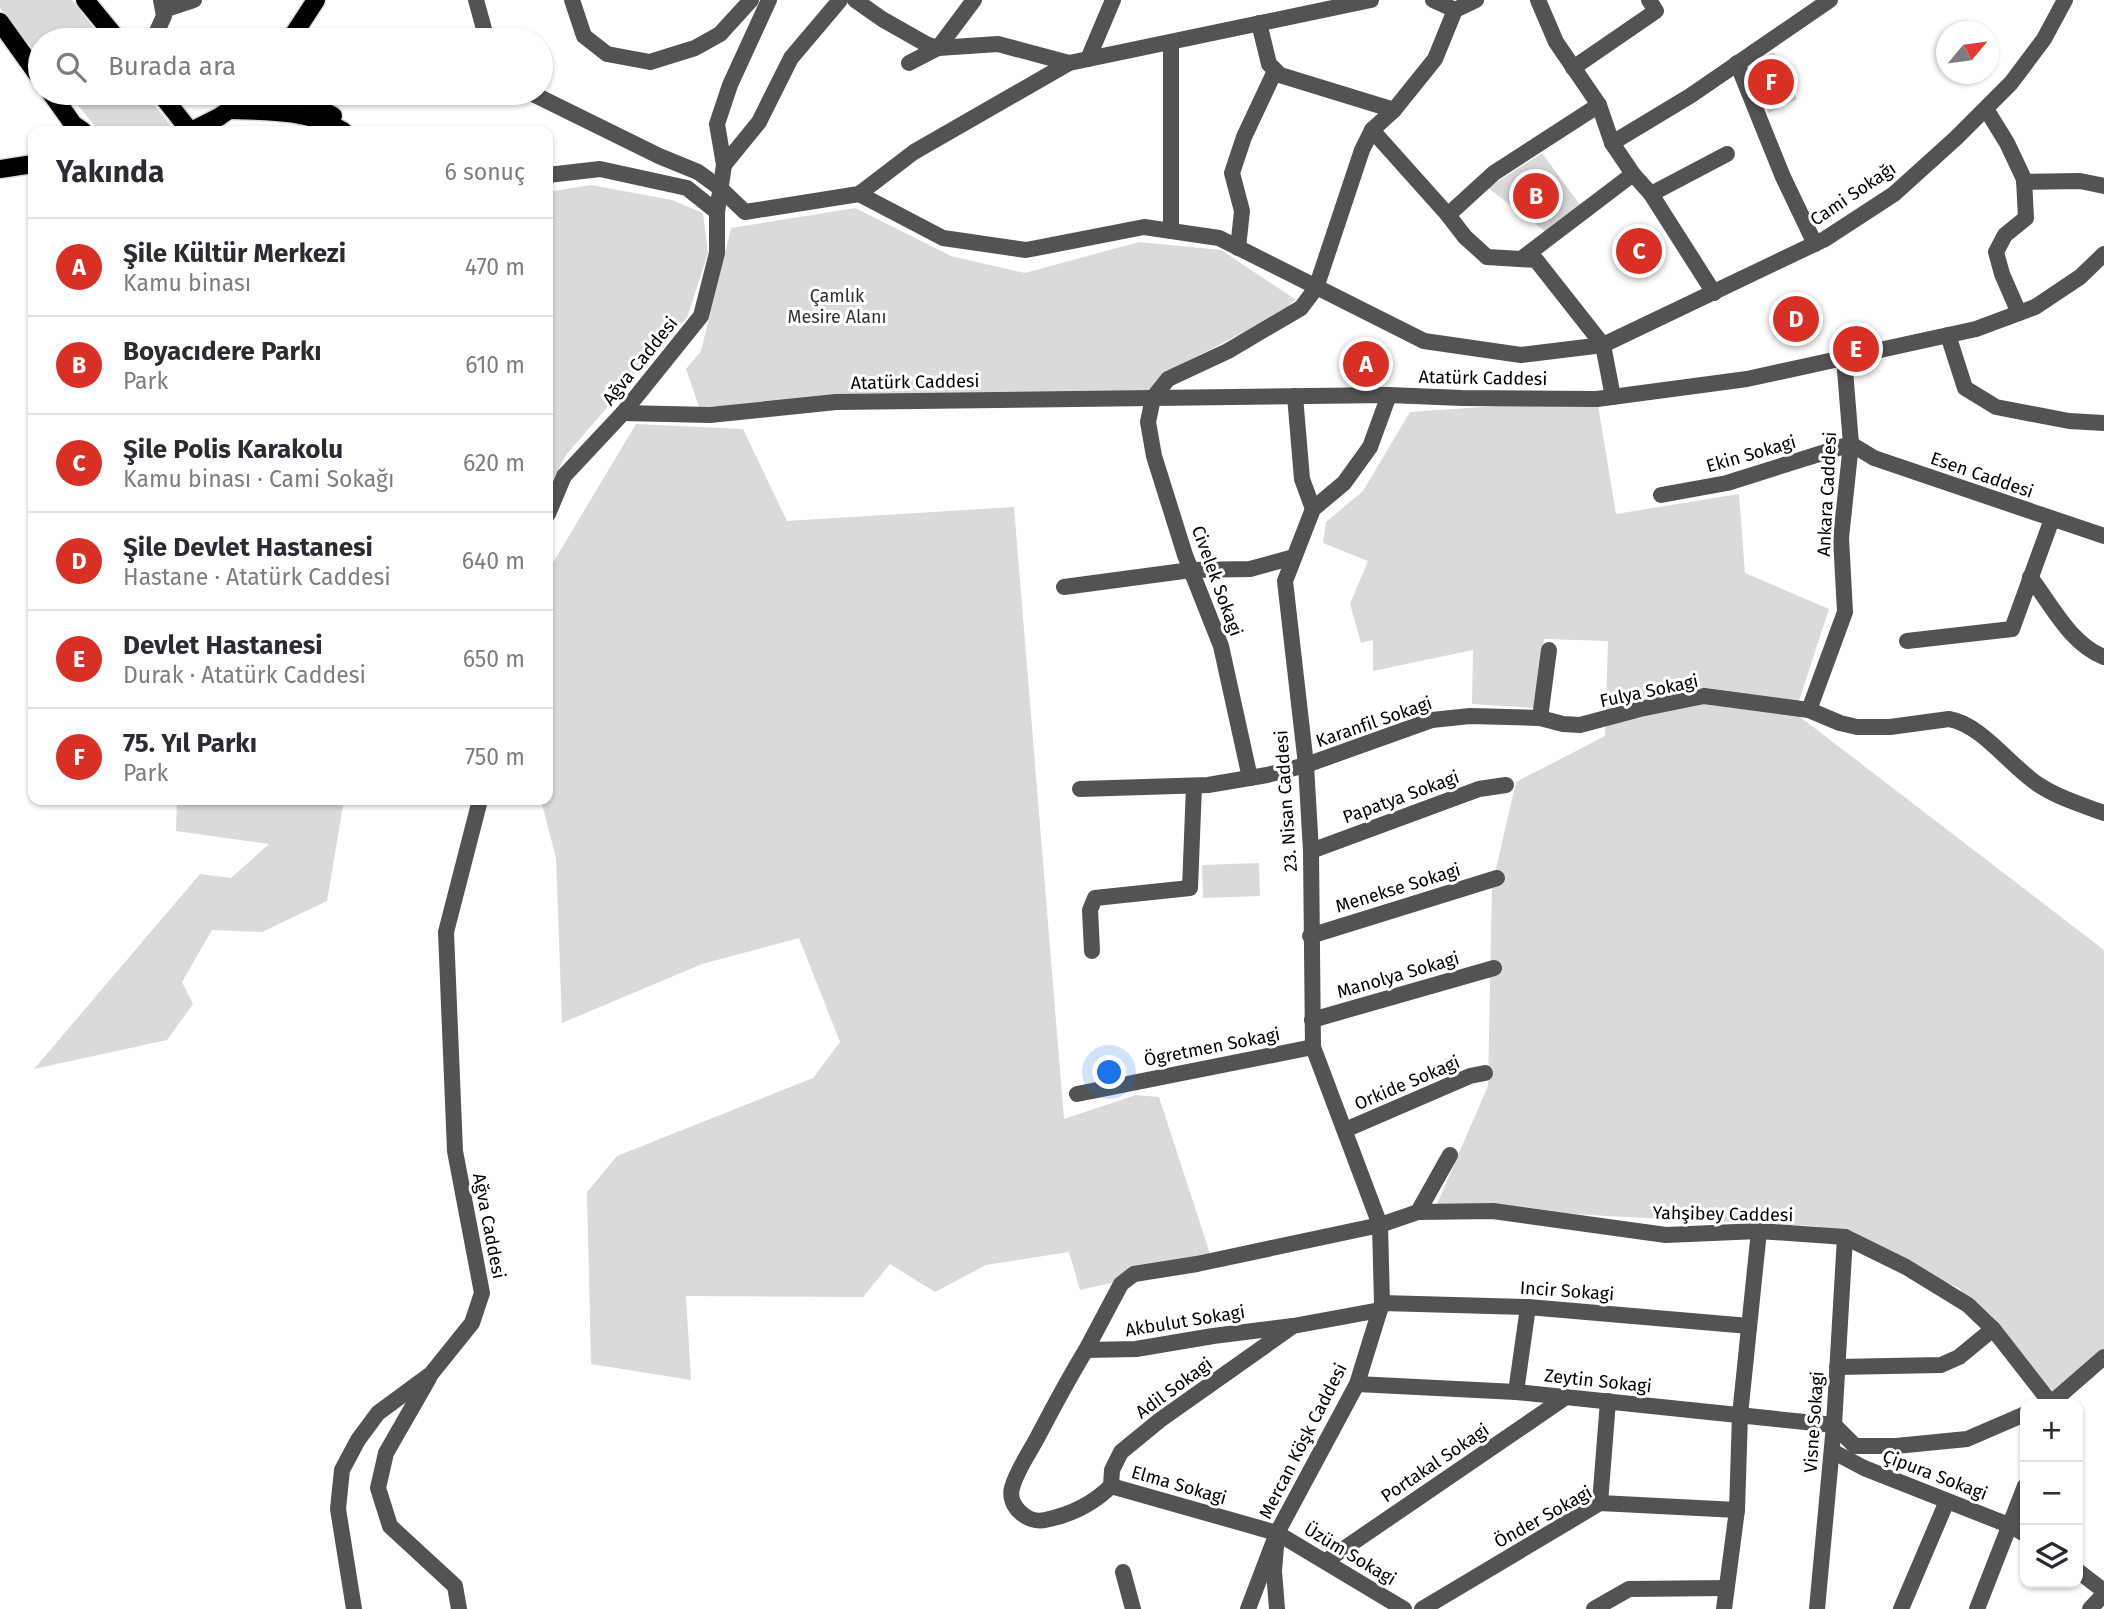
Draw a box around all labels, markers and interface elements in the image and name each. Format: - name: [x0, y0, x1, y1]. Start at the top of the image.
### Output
- north arrow: [1936, 21, 1999, 84]
- search box: [28, 28, 553, 105]
- icon: search: [52, 48, 90, 86]
- text: Burada ara: [108, 51, 236, 82]
- pin: F: [1748, 56, 1794, 108]
- text: Yakında: [56, 154, 164, 190]
- street label: Cami Sokağı: [1806, 157, 1900, 231]
- text: 6 sonuç: [445, 158, 525, 186]
- pin: B: [1513, 170, 1559, 222]
- pin: C: [1616, 225, 1662, 277]
- text: Şile Kültür Merkezi: [123, 238, 346, 269]
- text: A: [72, 253, 86, 281]
- text: 470 m: [465, 253, 525, 281]
- text: Kamu binası: [123, 269, 251, 297]
- park label: Çamlık Mesire Alanı: [787, 285, 887, 328]
- pin: D: [1773, 293, 1819, 345]
- street label: Ağva Caddesi: [598, 312, 682, 410]
- pin: E: [1833, 323, 1879, 375]
- text: Boyacıdere Parkı: [123, 336, 322, 367]
- pin: A: [1343, 338, 1389, 390]
- text: B: [72, 351, 86, 379]
- text: 610 m: [465, 351, 525, 379]
- street label: Atatürk Caddesi: [1418, 366, 1548, 390]
- text: Park: [123, 367, 168, 395]
- street label: Atatürk Caddesi: [850, 370, 980, 394]
- street label: Ekin Sokagi: [1703, 431, 1799, 477]
- street label: Ankara Caddesi: [1813, 431, 1841, 557]
- text: Şile Polis Karakolu: [123, 434, 343, 465]
- street label: Esen Caddesi: [1928, 447, 2036, 503]
- text: C: [72, 449, 86, 477]
- text: 620 m: [463, 449, 525, 477]
- text: Kamu binası · Cami Sokağı: [123, 465, 395, 493]
- street label: Civelek Sokagi: [1187, 523, 1247, 639]
- text: Şile Devlet Hastanesi: [123, 532, 373, 563]
- text: D: [72, 547, 86, 575]
- text: 640 m: [462, 547, 525, 575]
- text: Hastane · Atatürk Caddesi: [123, 563, 391, 591]
- text: Devlet Hastanesi: [123, 630, 323, 661]
- text: E: [73, 645, 85, 673]
- text: 650 m: [463, 645, 525, 673]
- text: Durak · Atatürk Caddesi: [123, 661, 366, 689]
- street label: Fulya Sokagi: [1598, 670, 1700, 712]
- street label: Karanfil Sokagi: [1313, 692, 1435, 752]
- text: 75. Yıl Parkı: [123, 728, 257, 759]
- street label: 23. Nisan Caddesi: [1270, 729, 1302, 873]
- text: F: [73, 743, 85, 771]
- text: 750 m: [465, 743, 525, 771]
- text: Park: [123, 759, 168, 787]
- street label: Papatya Sokagi: [1340, 766, 1462, 828]
- street label: Menekse Sokagi: [1333, 859, 1463, 917]
- street label: Manolya Sokagi: [1334, 947, 1462, 1003]
- street label: Ögretmen Sokagi: [1142, 1023, 1282, 1071]
- street label: Orkide Sokagi: [1351, 1051, 1463, 1115]
- your location: [1092, 1055, 1126, 1089]
- street label: Ağva Caddesi: [468, 1171, 510, 1281]
- street label: Yahşibey Caddesi: [1652, 1202, 1794, 1226]
- street label: Incir Sokagi: [1519, 1277, 1615, 1305]
- street label: Akbulut Sokagi: [1124, 1301, 1246, 1341]
- street label: Adil Sokagi: [1131, 1353, 1217, 1423]
- street label: Mercan Köşk Caddesi: [1254, 1360, 1352, 1522]
- street label: Zeytin Sokagi: [1543, 1364, 1653, 1398]
- street label: Visne Sokagi: [1799, 1370, 1829, 1474]
- map controls: [2020, 1399, 2083, 1588]
- button: +: [2020, 1399, 2083, 1462]
- street label: Portakal Sokagi: [1377, 1419, 1493, 1507]
- street label: Çipura Sokagi: [1879, 1445, 1991, 1505]
- street label: Elma Sokagi: [1129, 1461, 1229, 1509]
- button: −: [2020, 1462, 2083, 1525]
- street label: Önder Sokagi: [1490, 1481, 1596, 1553]
- street label: Üzüm Sokagi: [1300, 1518, 1400, 1590]
- button: layers: [2020, 1525, 2083, 1588]

